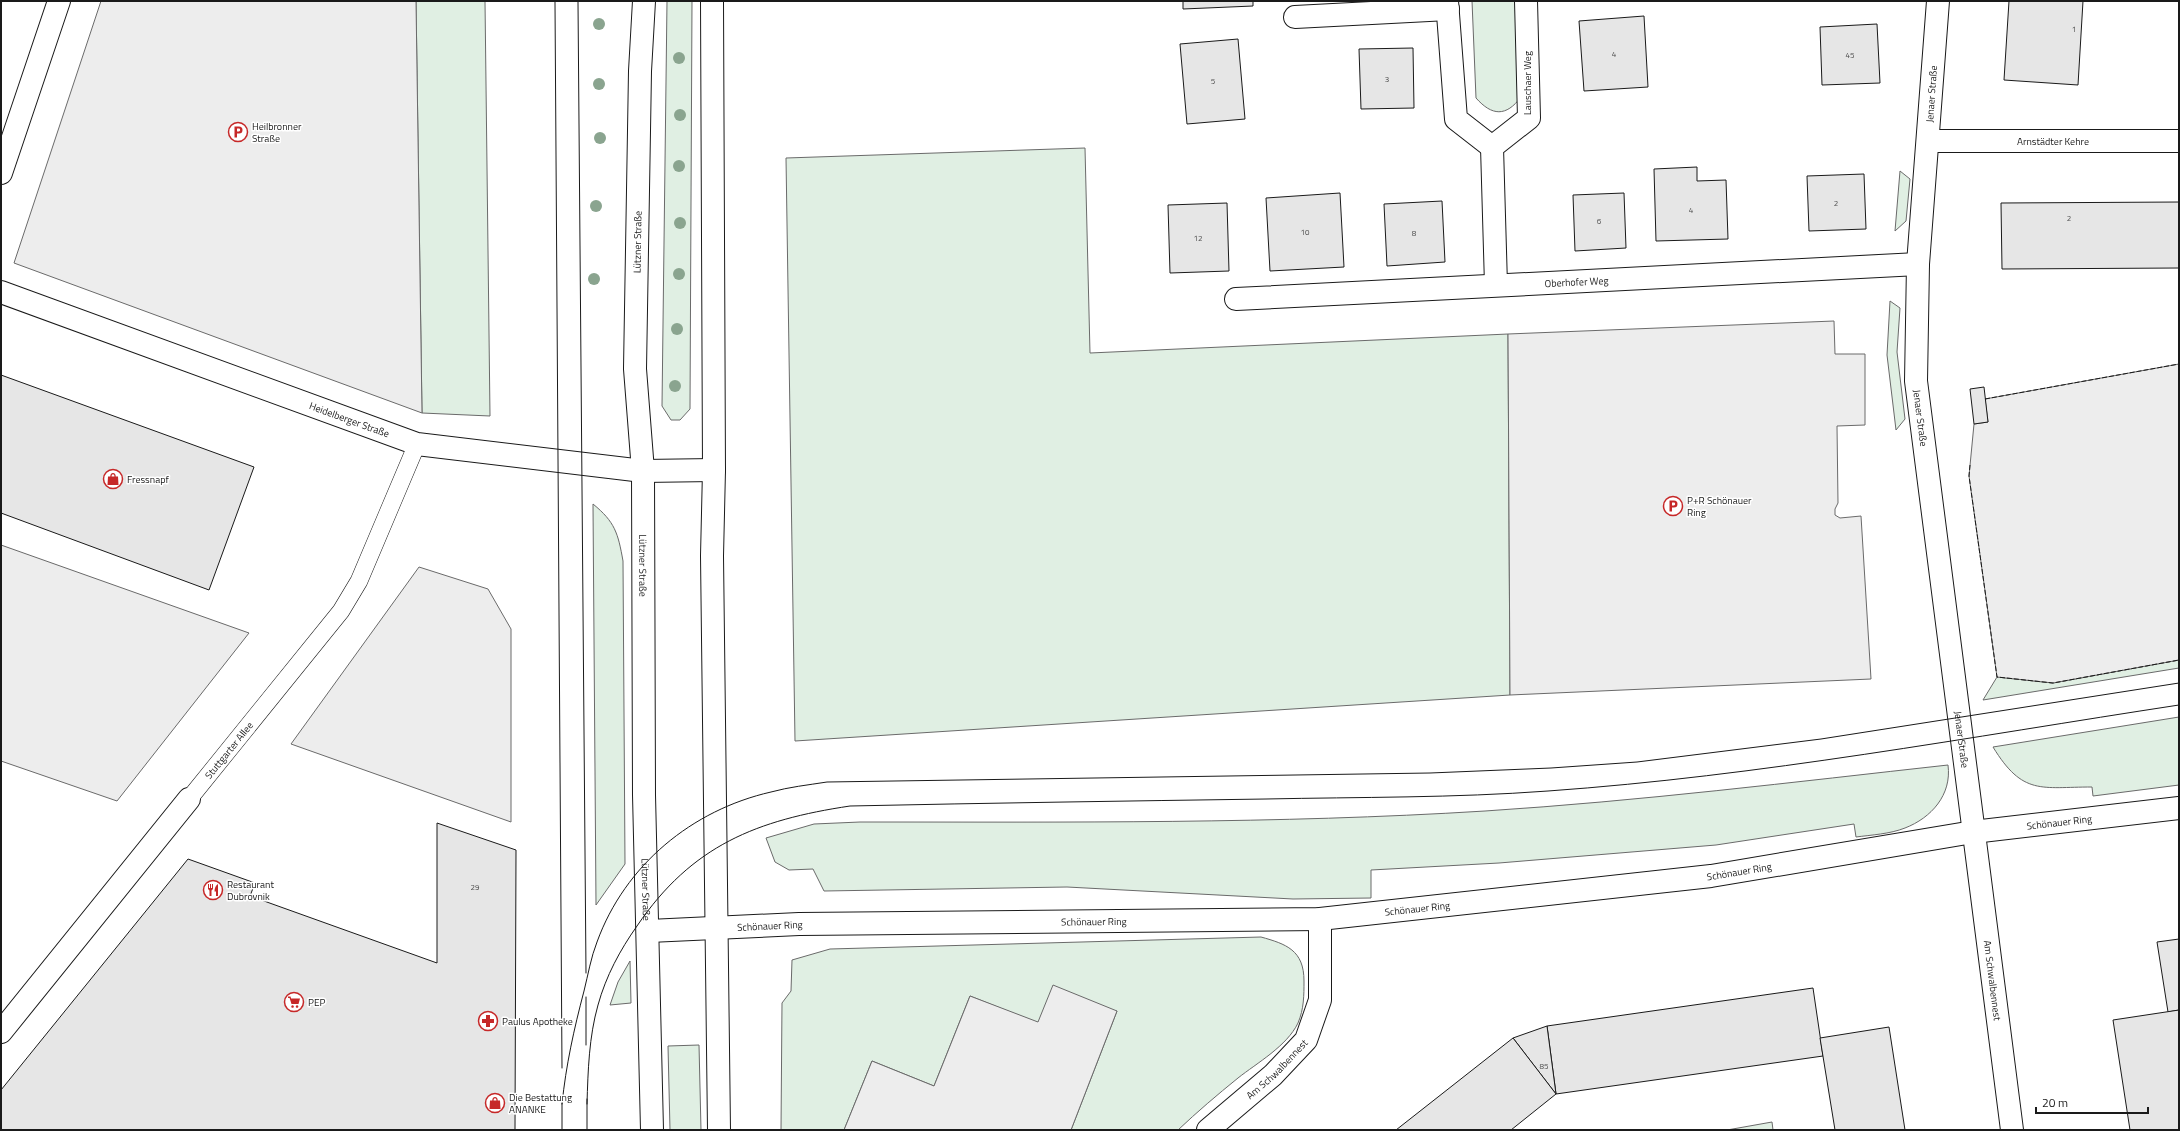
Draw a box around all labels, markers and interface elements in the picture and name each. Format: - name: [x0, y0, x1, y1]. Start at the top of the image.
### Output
- house number: 1: [2072, 23, 2076, 35]
- house number: 4: [1612, 48, 1617, 60]
- house number: 45: [1846, 49, 1855, 61]
- street label: Lauschaer Weg: [1520, 51, 1535, 115]
- street label: Jenaer Straße: [1922, 65, 1941, 123]
- house number: 3: [1385, 73, 1389, 85]
- house number: 5: [1211, 75, 1216, 87]
- place label: Heilbronner Straße: [252, 119, 302, 146]
- parking icon: Heilbronner Straße: [227, 121, 249, 143]
- street label: Arnstädter Kehre: [2017, 134, 2089, 149]
- house number: 2: [1834, 197, 1838, 209]
- house number: 4: [1689, 204, 1694, 216]
- street label: Lützner Straße: [629, 211, 646, 273]
- house number: 2: [2067, 212, 2071, 224]
- house number: 6: [1597, 215, 1602, 227]
- house number: 10: [1301, 226, 1310, 238]
- house number: 8: [1412, 227, 1417, 239]
- house number: 12: [1194, 232, 1202, 244]
- street label: Oberhofer Weg: [1544, 273, 1609, 291]
- street label: Jenaer Straße: [1909, 389, 1931, 447]
- street label: Heidelberger Straße: [307, 398, 392, 441]
- shop icon: Fressnapf: [102, 468, 124, 490]
- place label: Fressnapf: [127, 472, 169, 487]
- place label: P+R Schönauer Ring: [1687, 493, 1752, 520]
- parking icon: P+R Schönauer Ring: [1662, 495, 1684, 517]
- street label: Lützner Straße: [635, 534, 650, 597]
- street label: Jenaer Straße: [1950, 710, 1973, 769]
- street label: Stuttgarter Allee: [201, 718, 257, 782]
- street label: Schönauer Ring: [2026, 811, 2093, 834]
- street label: Lützner Straße: [638, 858, 654, 921]
- street label: Schönauer Ring: [1706, 859, 1773, 884]
- place label: Restaurant Dubrovnik: [227, 877, 274, 904]
- restaurant icon: Restaurant Dubrovnik: [202, 879, 224, 901]
- house number: 29: [471, 881, 480, 893]
- street label: Schönauer Ring: [1384, 898, 1451, 920]
- street label: Schönauer Ring: [1061, 914, 1127, 929]
- street label: Schönauer Ring: [737, 917, 803, 935]
- street label: Am Schwalbennest: [1980, 939, 2005, 1022]
- supermarket icon: PEP: [283, 991, 305, 1013]
- place label: PEP: [308, 995, 325, 1010]
- pharmacy icon: Paulus Apotheke: [477, 1010, 499, 1032]
- place label: Paulus Apotheke: [502, 1014, 573, 1029]
- street label: Am Schwalbennest: [1243, 1035, 1312, 1103]
- house number: 85: [1540, 1060, 1549, 1072]
- scale bar: [2036, 1089, 2148, 1115]
- place label: Die Bestattung ANANKE: [509, 1090, 572, 1117]
- shop icon: Die Bestattung ANANKE: [484, 1092, 506, 1114]
- text: 20 m: [2042, 1093, 2068, 1112]

